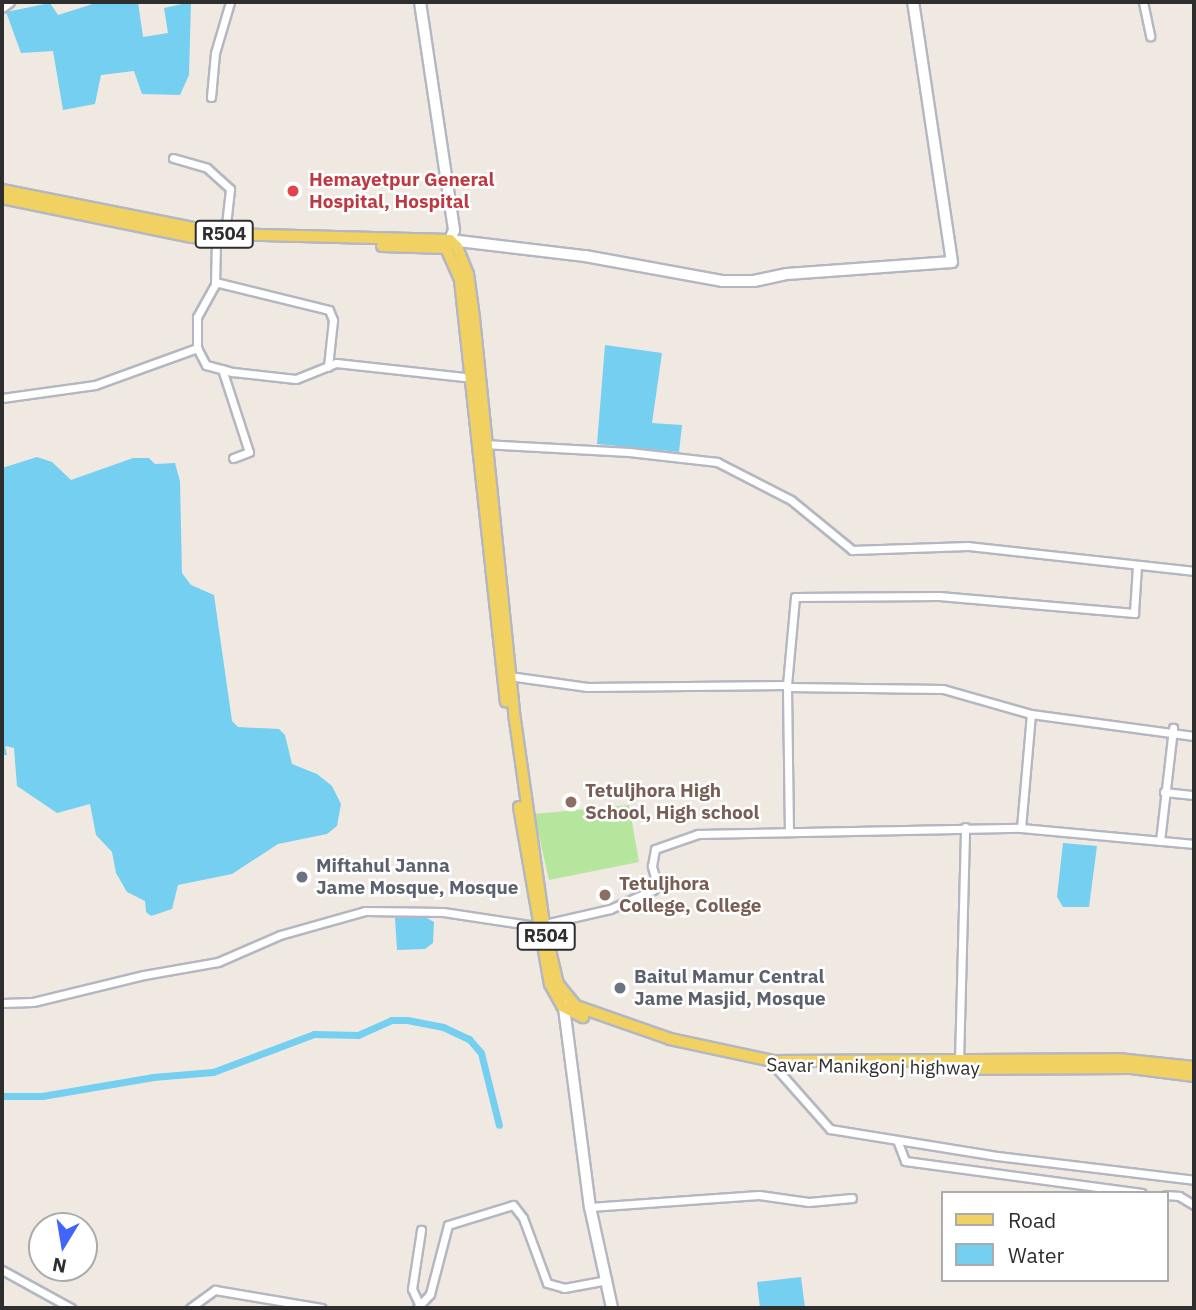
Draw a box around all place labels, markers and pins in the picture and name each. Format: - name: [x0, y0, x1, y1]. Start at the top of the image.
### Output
- place label: Hemayetpur General Hospital, Hospital: [309, 169, 494, 213]
- marker: Hemayetpur General Hospital, Hospital: [283, 181, 303, 201]
- place label: Tetuljhora High School, High school: [585, 780, 759, 824]
- marker: Tetuljhora High School, High school: [563, 794, 579, 810]
- place label: Miftahul Janna Jame Mosque, Mosque: [316, 855, 518, 899]
- marker: Miftahul Janna Jame Mosque, Mosque: [294, 869, 310, 885]
- place label: Tetuljhora College, College: [619, 873, 761, 917]
- marker: Tetuljhora College, College: [597, 887, 613, 903]
- place label: Baitul Mamur Central Jame Masjid, Mosque: [634, 966, 826, 1010]
- marker: Baitul Mamur Central Jame Masjid, Mosque: [612, 980, 628, 996]

